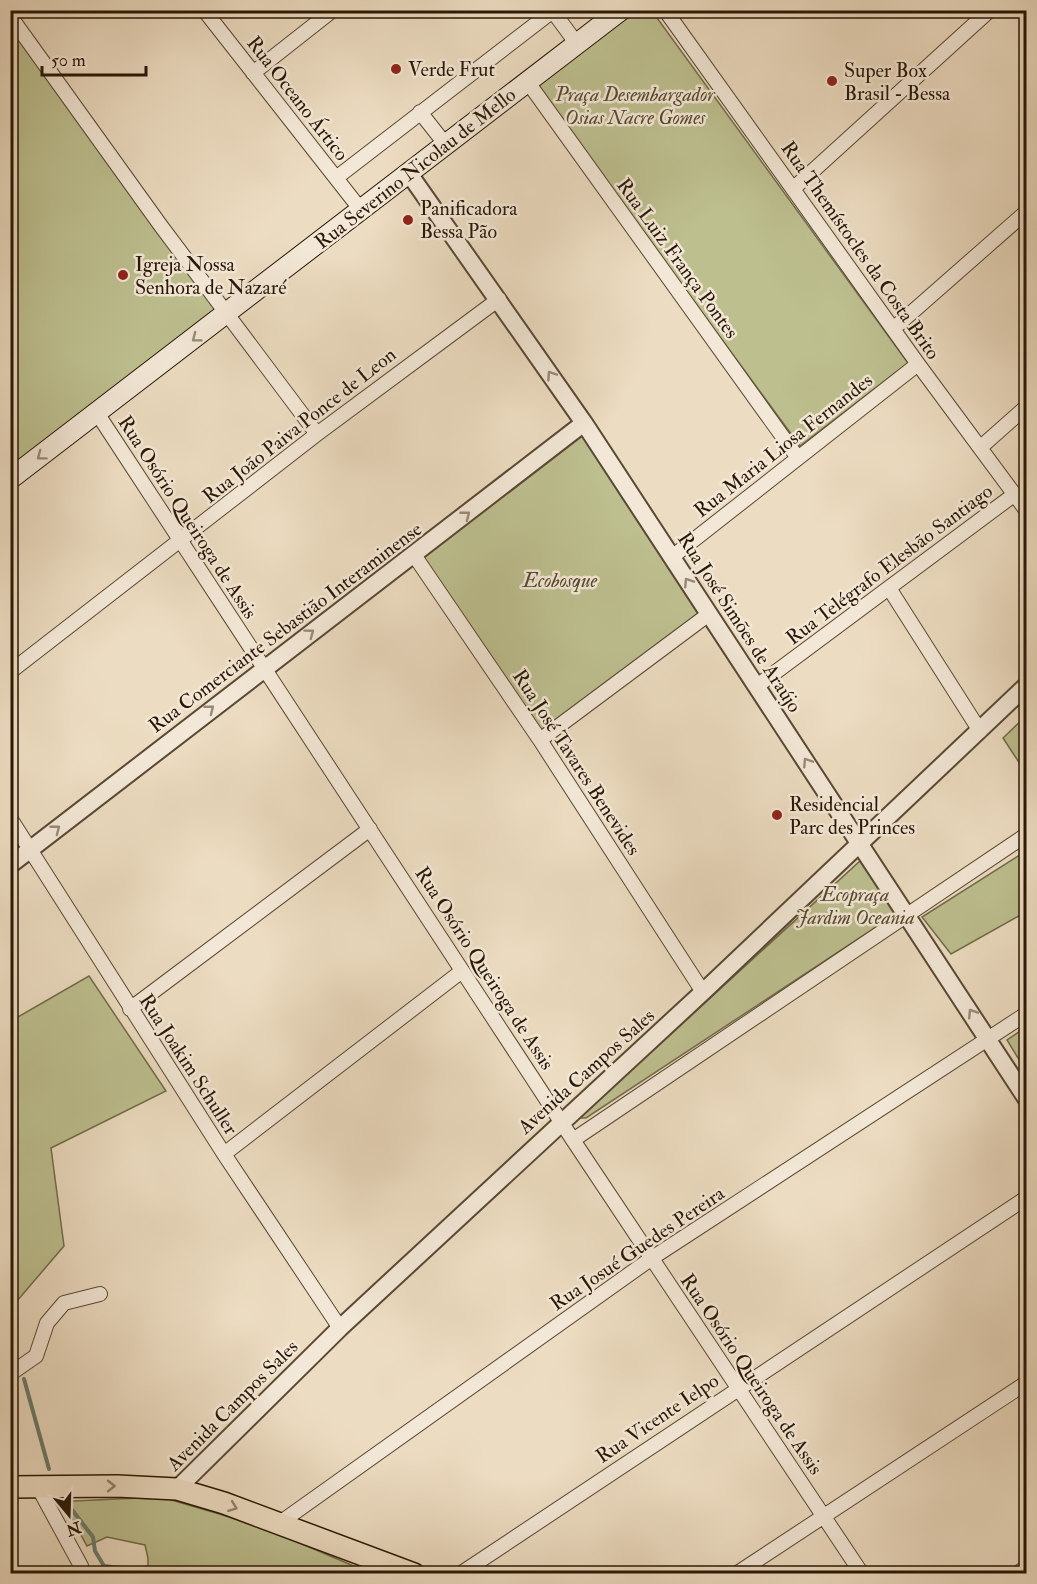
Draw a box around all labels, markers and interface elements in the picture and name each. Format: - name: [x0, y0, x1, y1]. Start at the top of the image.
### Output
- street label: Rua Oceano Ártico: [241, 30, 355, 166]
- scale bar: [42, 39, 146, 77]
- text: 50 m: [51, 49, 86, 72]
- place label: Verde Frut: [408, 57, 495, 82]
- place label: Super Box Brasil - Bessa: [844, 58, 951, 106]
- marker: Verde Frut: [389, 62, 403, 76]
- marker: Super Box Brasil - Bessa: [825, 74, 839, 88]
- street label: Rua Severino Nicolau de Mello: [310, 82, 521, 255]
- park label: Praça Desembargador Osias Nacre Gomes: [554, 82, 716, 130]
- street label: Rua Themístocles da Costa Brito: [776, 136, 946, 364]
- street label: Rua Luiz França Pontes: [611, 173, 744, 343]
- place label: Panificadora Bessa Pão: [420, 196, 518, 244]
- marker: Panificadora Bessa Pão: [401, 213, 415, 227]
- place label: Igreja Nossa Senhora de Nazaré: [135, 252, 287, 300]
- marker: Igreja Nossa Senhora de Nazaré: [116, 268, 130, 282]
- one-way arrow: [192, 330, 203, 341]
- street label: Rua João Paiva Ponce de Leon: [198, 342, 401, 509]
- street label: Rua Maria Liosa Fernandes: [689, 368, 878, 523]
- one-way arrow: [547, 371, 558, 382]
- street label: Rua Osório Queiroga de Assis: [112, 411, 263, 624]
- one-way arrow: [37, 448, 48, 459]
- street label: Rua Telégrafo Elesbão Santiago: [781, 479, 998, 650]
- one-way arrow: [459, 512, 470, 523]
- street label: Rua Comerciante Sebastião Interaminense: [144, 517, 427, 738]
- street label: Rua José Simões de Araújo: [672, 527, 807, 717]
- park label: Ecobosque: [521, 568, 598, 593]
- one-way arrow: [684, 578, 696, 588]
- one-way arrow: [304, 629, 315, 640]
- street label: Rua José Tavares Benevides: [507, 665, 646, 860]
- one-way arrow: [204, 705, 215, 716]
- one-way arrow: [804, 758, 815, 769]
- place label: Residencial Parc des Princes: [789, 792, 915, 840]
- marker: Residencial Parc des Princes: [770, 808, 784, 822]
- one-way arrow: [50, 825, 61, 836]
- street label: Rua Osório Queiroga de Assis: [409, 862, 560, 1075]
- park label: Ecopraça Jardim Oceania: [795, 882, 915, 930]
- street label: Rua Joakim Schuller: [134, 989, 244, 1140]
- street label: Avenida Campos Sales: [512, 1003, 661, 1141]
- one-way arrow: [968, 1009, 979, 1020]
- street label: Rua Josué Guedes Pereira: [545, 1180, 730, 1316]
- street label: Rua Osório Queiroga de Assis: [675, 1269, 828, 1480]
- street label: Avenida Campos Sales: [161, 1334, 304, 1478]
- street label: Rua Vicente Ielpo: [591, 1368, 724, 1470]
- one-way arrow: [106, 1480, 115, 1492]
- north arrow: [39, 1485, 99, 1545]
- one-way arrow: [226, 1500, 237, 1512]
- text: N: [63, 1516, 85, 1540]

